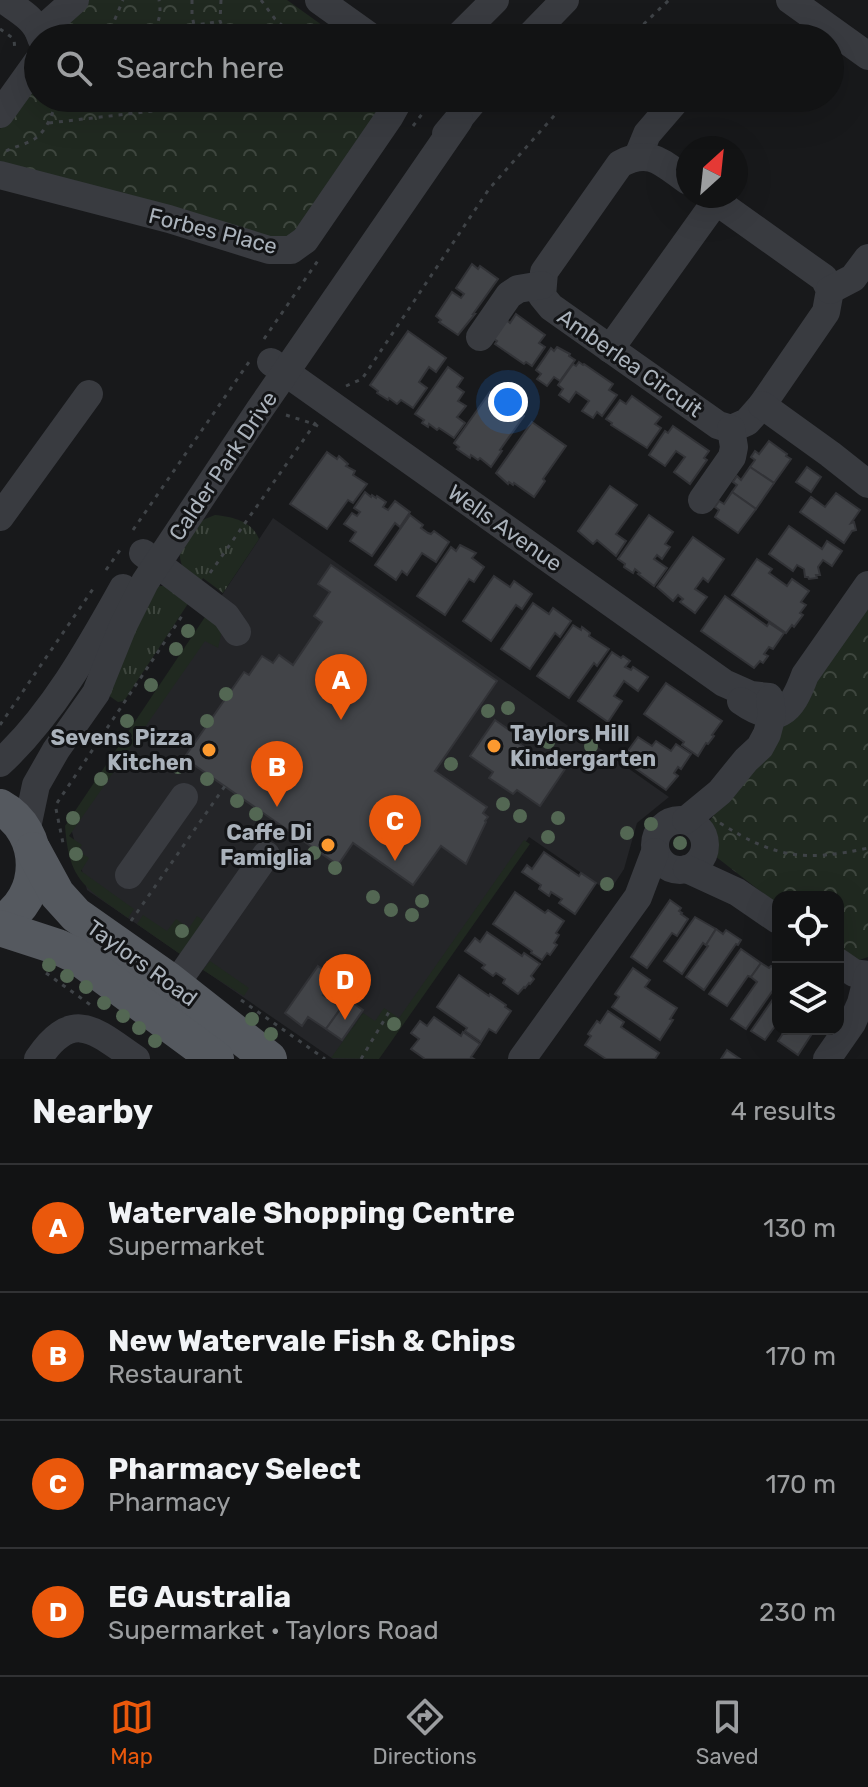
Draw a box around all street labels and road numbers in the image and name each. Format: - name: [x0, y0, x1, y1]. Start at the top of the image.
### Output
- street label: Forbes Place: [146, 202, 280, 260]
- street label: Amberlea Circuit: [552, 303, 708, 423]
- street label: Calder Park Drive: [163, 386, 283, 546]
- street label: Wells Avenue: [443, 479, 567, 577]
- street label: Taylors Road: [82, 914, 202, 1012]

